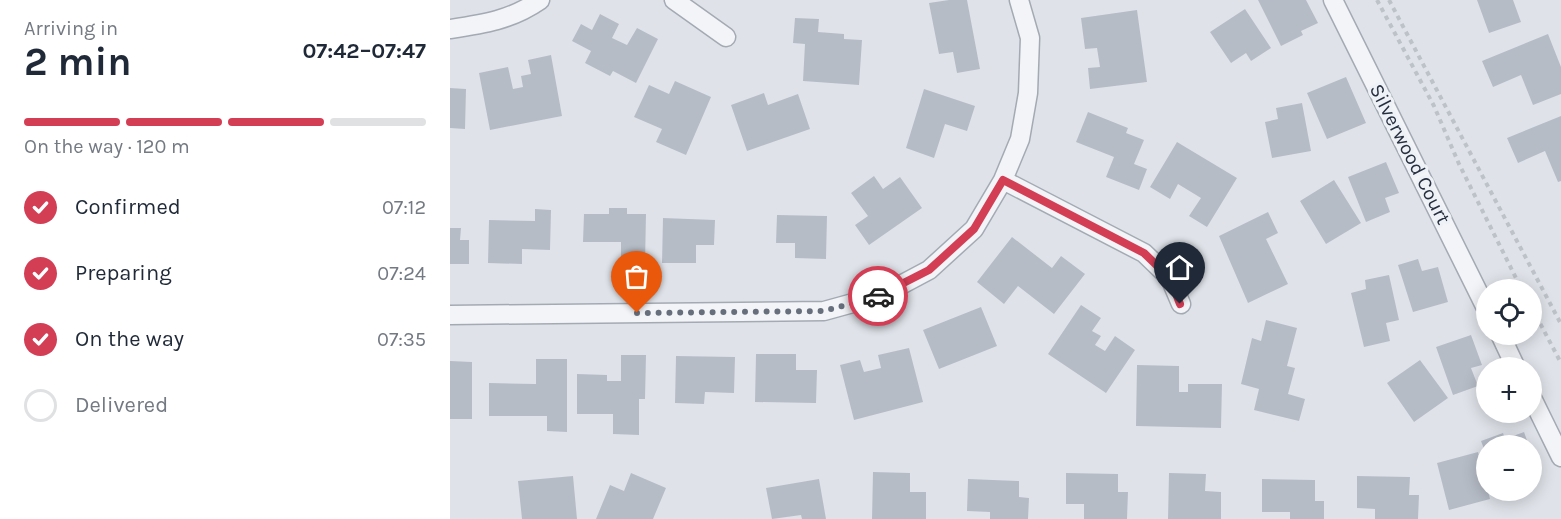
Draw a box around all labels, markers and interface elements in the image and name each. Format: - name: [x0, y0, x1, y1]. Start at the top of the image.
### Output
- text: Arriving in: [24, 17, 118, 40]
- text: 07:42–07:47: [302, 38, 426, 64]
- text: 2 min: [24, 39, 132, 85]
- street label: Silverwood Court: [1365, 80, 1455, 228]
- text: On the way · 120 m: [24, 135, 190, 158]
- icon: check: [24, 191, 57, 224]
- text: Confirmed: [75, 194, 181, 220]
- text: 07:12: [382, 196, 426, 219]
- pin: [1154, 242, 1205, 304]
- pin: [611, 251, 662, 313]
- icon: home: [1163, 251, 1196, 284]
- icon: check: [24, 257, 57, 290]
- text: Preparing: [75, 260, 172, 286]
- icon: bag: [620, 260, 653, 293]
- text: 07:24: [377, 262, 426, 285]
- courier: [848, 266, 908, 326]
- map controls: [1476, 279, 1542, 501]
- button: locate: [1476, 279, 1542, 345]
- icon: car: [862, 280, 895, 313]
- icon: check: [24, 323, 57, 356]
- text: On the way: [75, 326, 184, 352]
- text: 07:35: [377, 328, 426, 351]
- button: +: [1476, 357, 1542, 423]
- text: Delivered: [75, 392, 168, 418]
- button: −: [1476, 435, 1542, 501]

